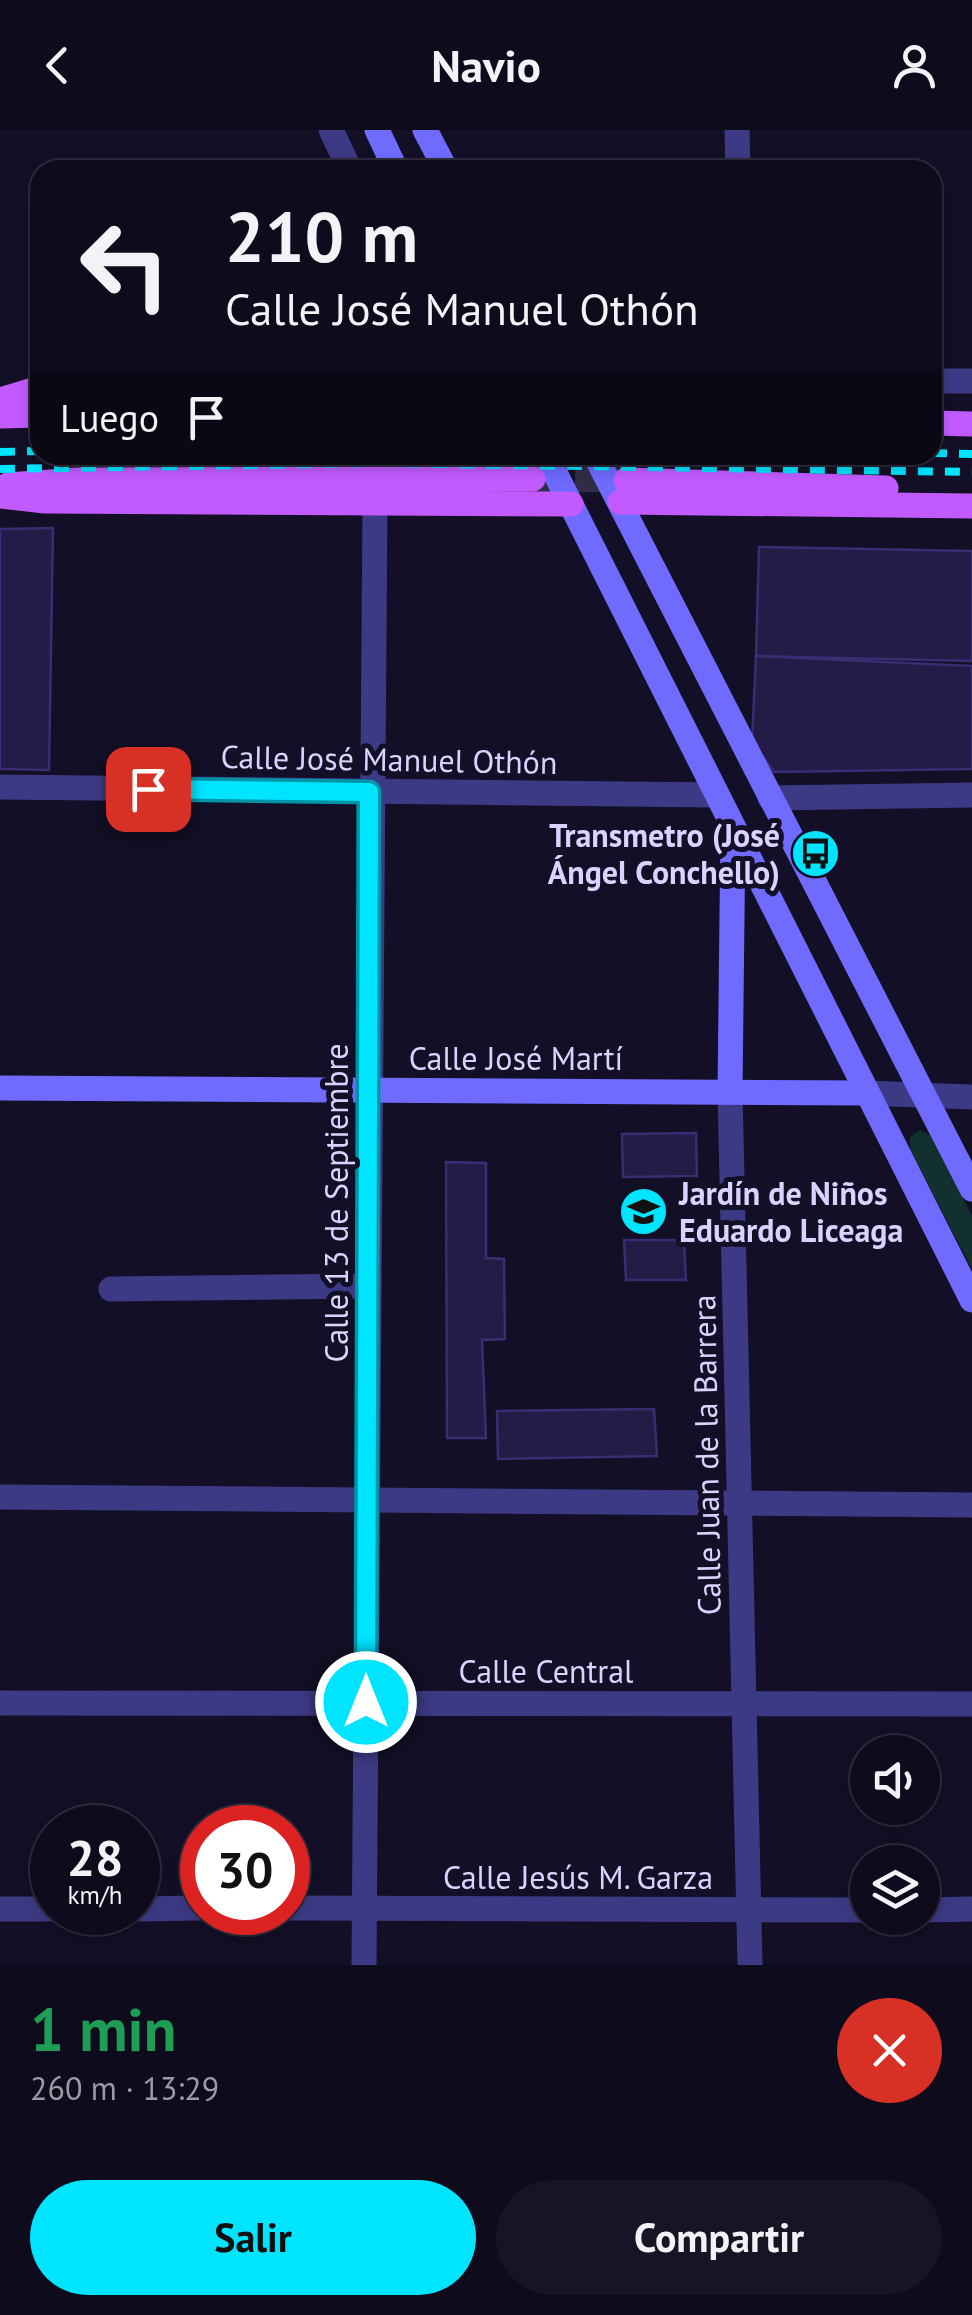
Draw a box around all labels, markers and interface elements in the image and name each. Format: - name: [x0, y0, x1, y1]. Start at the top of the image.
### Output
- text: Navio: [431, 36, 541, 94]
- icon: back: [30, 38, 85, 93]
- icon: person: [887, 38, 942, 93]
- text: 210 m: [225, 191, 418, 281]
- icon: left: [60, 200, 190, 330]
- text: Calle José Manuel Othón: [225, 279, 699, 337]
- icon: arrive: [179, 390, 234, 445]
- text: Luego: [60, 393, 159, 442]
- street label: Calle José Manuel Othón: [220, 735, 558, 783]
- pin: [106, 747, 191, 832]
- icon: arrive: [121, 762, 176, 817]
- place label: Transmetro (José Ángel Conchello): [548, 814, 780, 893]
- bus stop icon: Transmetro (José Ángel Conchello): [789, 827, 841, 879]
- street label: Calle José Martí: [409, 1037, 623, 1079]
- street label: Calle 13 de Septiembre: [315, 1043, 357, 1363]
- place label: Jardín de Niños Eduardo Liceaga: [678, 1172, 903, 1251]
- school or university icon: Jardín de Niños Eduardo Liceaga: [618, 1185, 670, 1237]
- street label: Calle Juan de la Barrera: [682, 1294, 730, 1616]
- position arrow: [314, 1650, 418, 1754]
- street label: Calle Central: [459, 1650, 634, 1692]
- map controls: [850, 1735, 940, 1935]
- button: sound: [850, 1735, 940, 1825]
- speed limit sign: 30: [180, 1805, 310, 1935]
- text: 28: [67, 1825, 123, 1890]
- button: layers: [850, 1845, 940, 1935]
- street label: Calle Jesús M. Garza: [443, 1856, 713, 1898]
- text: km/h: [68, 1879, 122, 1911]
- text: 1 min: [30, 1990, 176, 2068]
- button: close: [837, 1998, 942, 2103]
- text: 260 m · 13:29: [30, 2067, 219, 2109]
- button: Salir: [30, 2180, 476, 2295]
- button: Compartir: [496, 2180, 942, 2295]

